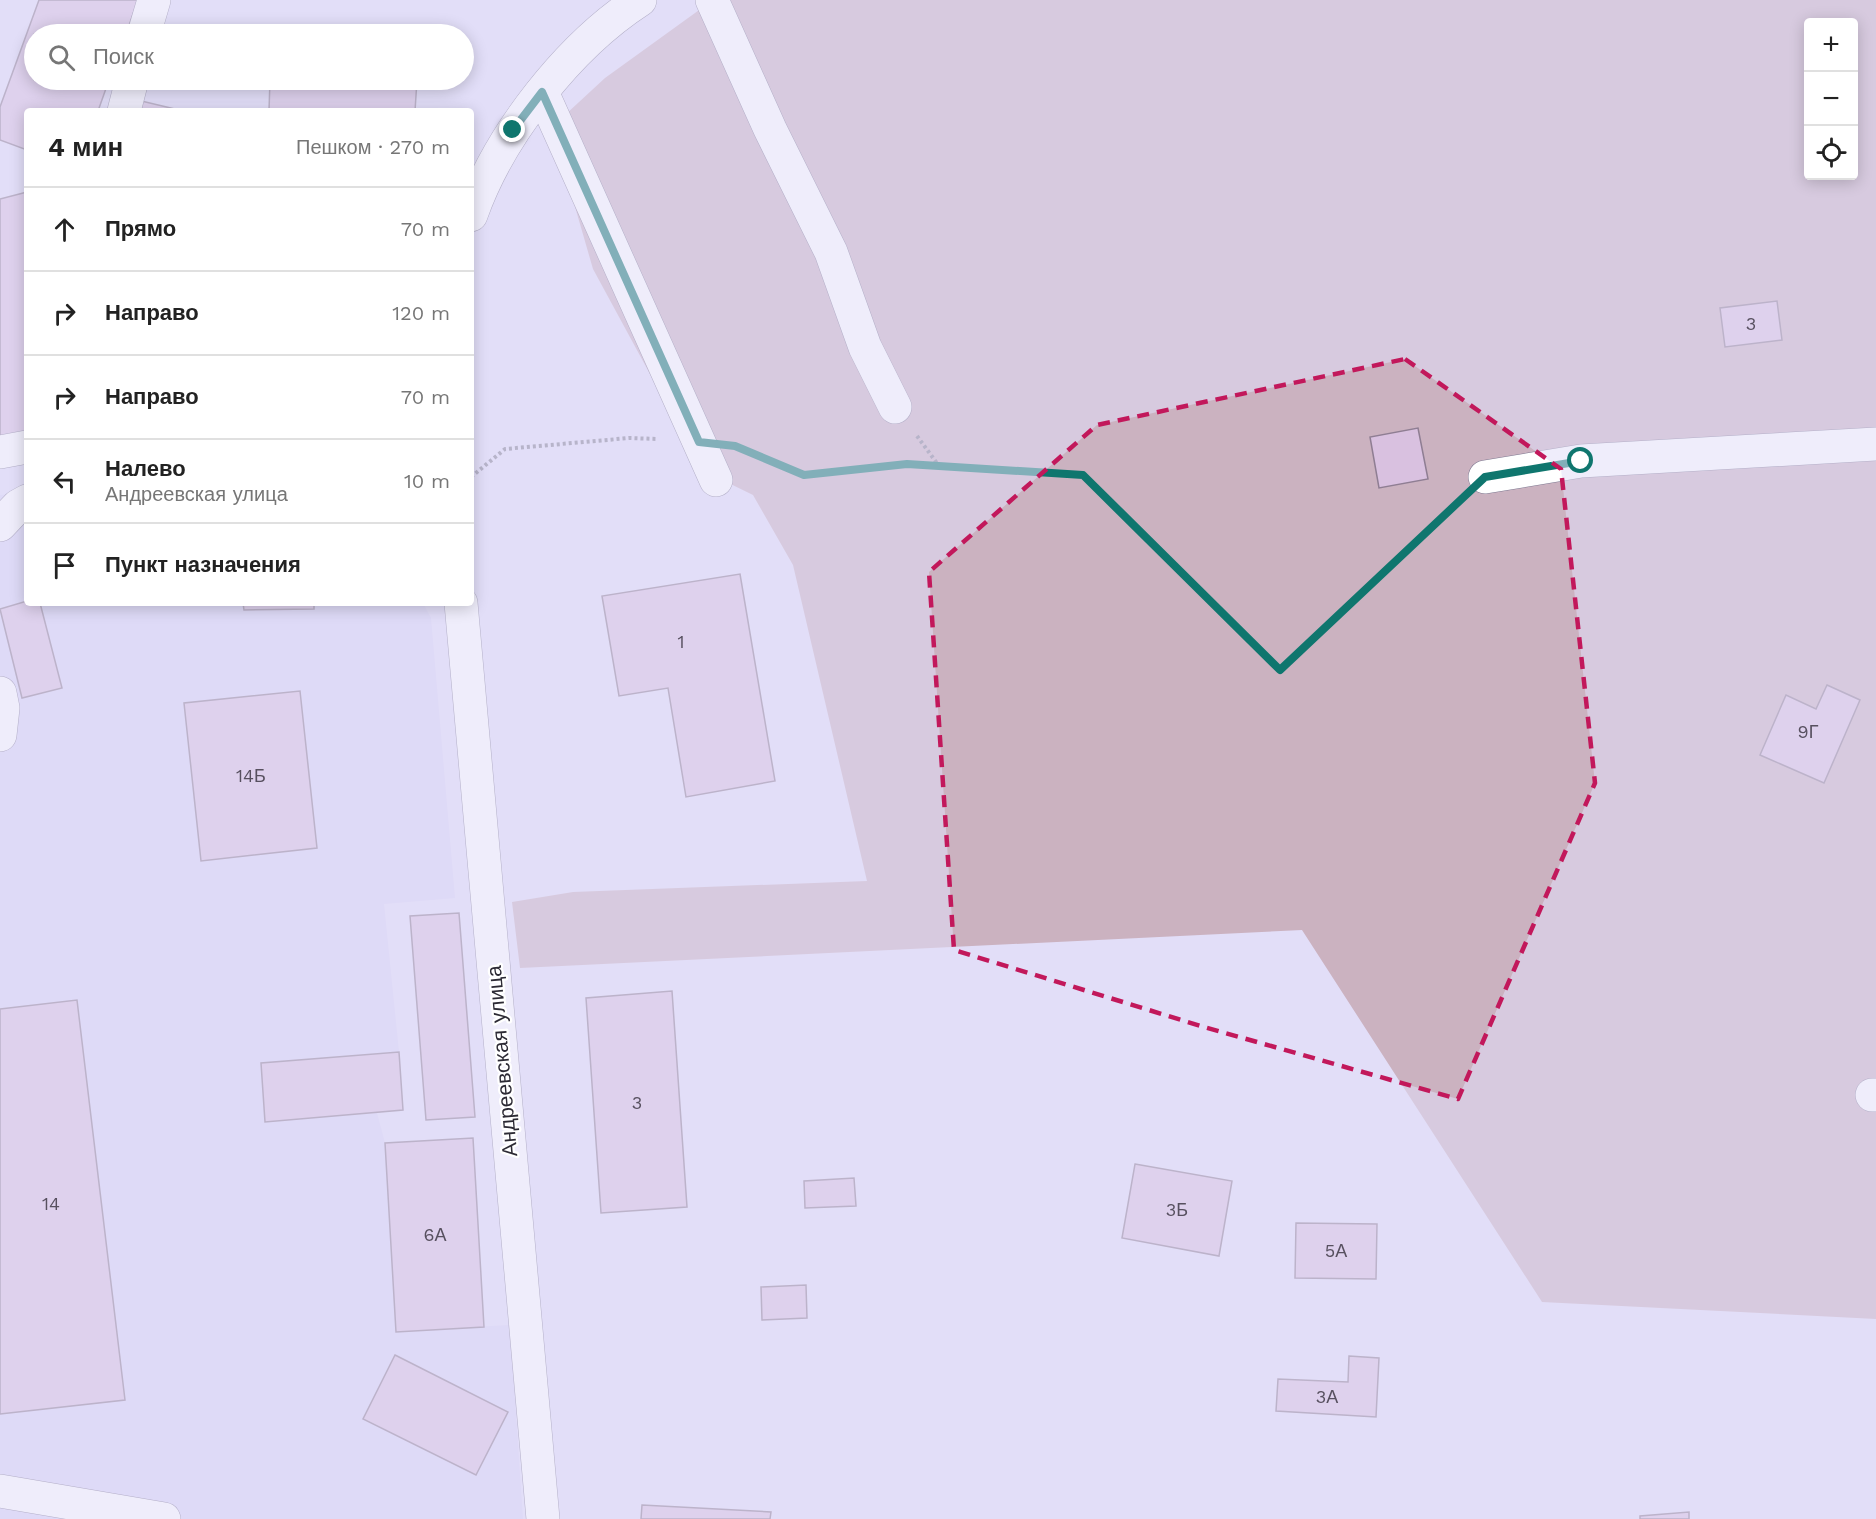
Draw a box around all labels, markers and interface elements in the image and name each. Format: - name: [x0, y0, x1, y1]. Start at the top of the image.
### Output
- map controls: [1804, 18, 1858, 180]
- button: +: [1804, 18, 1858, 72]
- search box: [24, 24, 474, 90]
- icon: search: [45, 41, 78, 74]
- text: Поиск: [93, 44, 154, 69]
- button: −: [1804, 72, 1858, 126]
- route end: [499, 116, 525, 142]
- button: locate: [1804, 126, 1858, 180]
- text: 4 мин: [48, 132, 123, 162]
- text: Пешком · 270 m: [296, 135, 450, 159]
- icon: ahead: [48, 213, 81, 246]
- text: Прямо: [105, 216, 176, 241]
- text: 70 m: [401, 217, 450, 241]
- icon: right: [48, 297, 81, 330]
- text: Направо: [105, 300, 199, 325]
- text: 120 m: [392, 301, 450, 325]
- house number: 3: [1746, 313, 1756, 334]
- icon: right: [48, 381, 81, 414]
- text: Направо: [105, 384, 199, 409]
- text: 70 m: [401, 385, 450, 409]
- route start: [1567, 447, 1593, 473]
- text: Налево: [105, 456, 186, 481]
- icon: left: [48, 465, 81, 498]
- text: 10 m: [404, 469, 450, 493]
- text: Андреевская улица: [105, 482, 288, 506]
- icon: arrive: [48, 549, 81, 582]
- text: Пункт назначения: [105, 552, 301, 577]
- house number: 1: [677, 631, 685, 652]
- house number: 9Г: [1798, 721, 1819, 742]
- house number: 14Б: [236, 765, 266, 786]
- street label: Андреевская улица: [481, 964, 522, 1158]
- house number: 3: [632, 1092, 642, 1113]
- house number: 14: [42, 1193, 60, 1214]
- house number: 3Б: [1166, 1199, 1188, 1220]
- house number: 6А: [424, 1224, 446, 1245]
- house number: 5А: [1325, 1240, 1347, 1261]
- house number: 3А: [1316, 1386, 1338, 1407]

